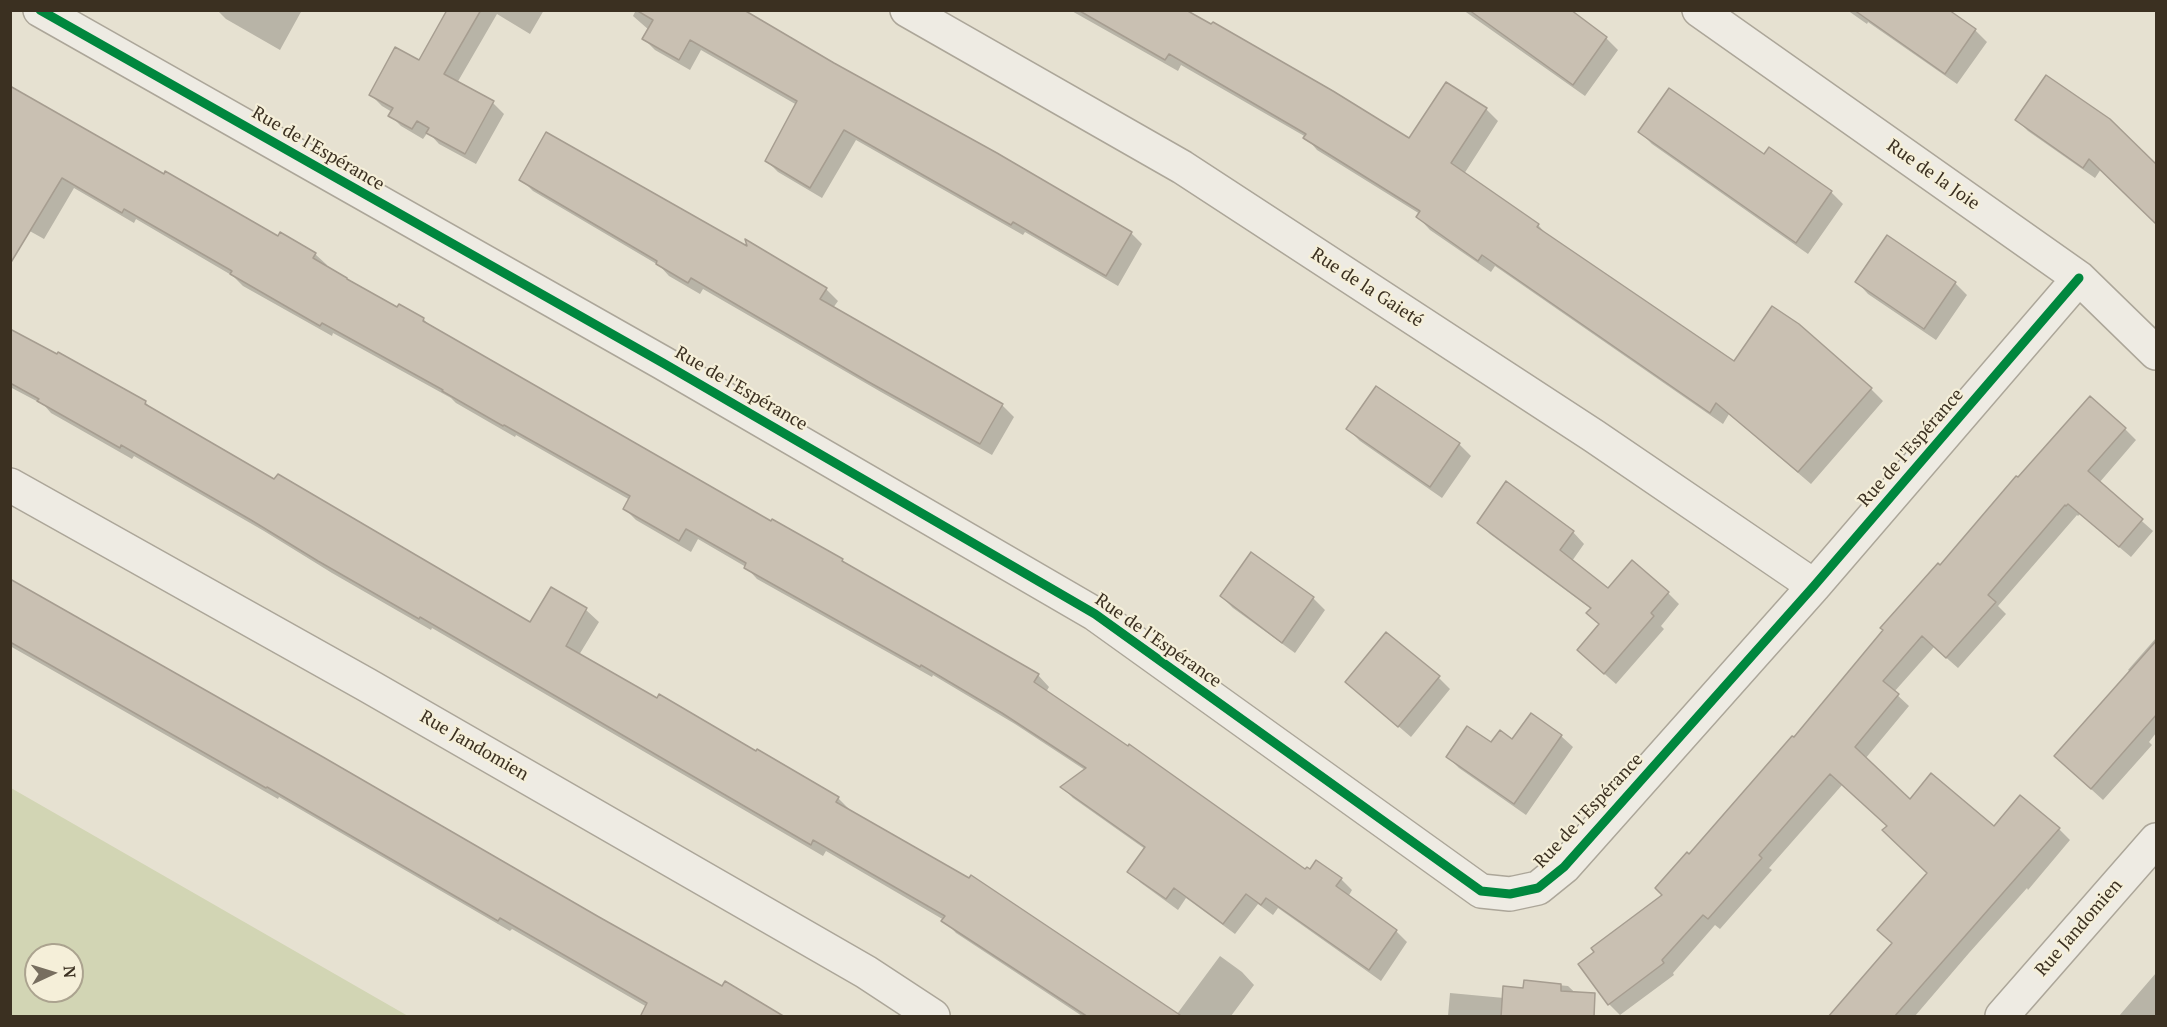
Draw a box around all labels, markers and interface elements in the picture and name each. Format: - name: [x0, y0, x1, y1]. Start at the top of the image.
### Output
- street label: Rue de l'Espérance: [248, 102, 388, 196]
- street label: Rue de la Joie: [1883, 135, 1983, 215]
- street label: Rue de la Gaieté: [1307, 244, 1427, 332]
- street label: Rue de l'Espérance: [671, 342, 811, 436]
- street label: Rue de l'Espérance: [1854, 385, 1968, 511]
- street label: Rue de l'Espérance: [1091, 589, 1225, 693]
- street label: Rue Jandomien: [416, 706, 532, 786]
- street label: Rue de l'Espérance: [1530, 749, 1648, 873]
- street label: Rue Jandomien: [2031, 875, 2127, 981]
- north arrow: [24, 943, 84, 1003]
- text: N: [59, 965, 81, 979]

